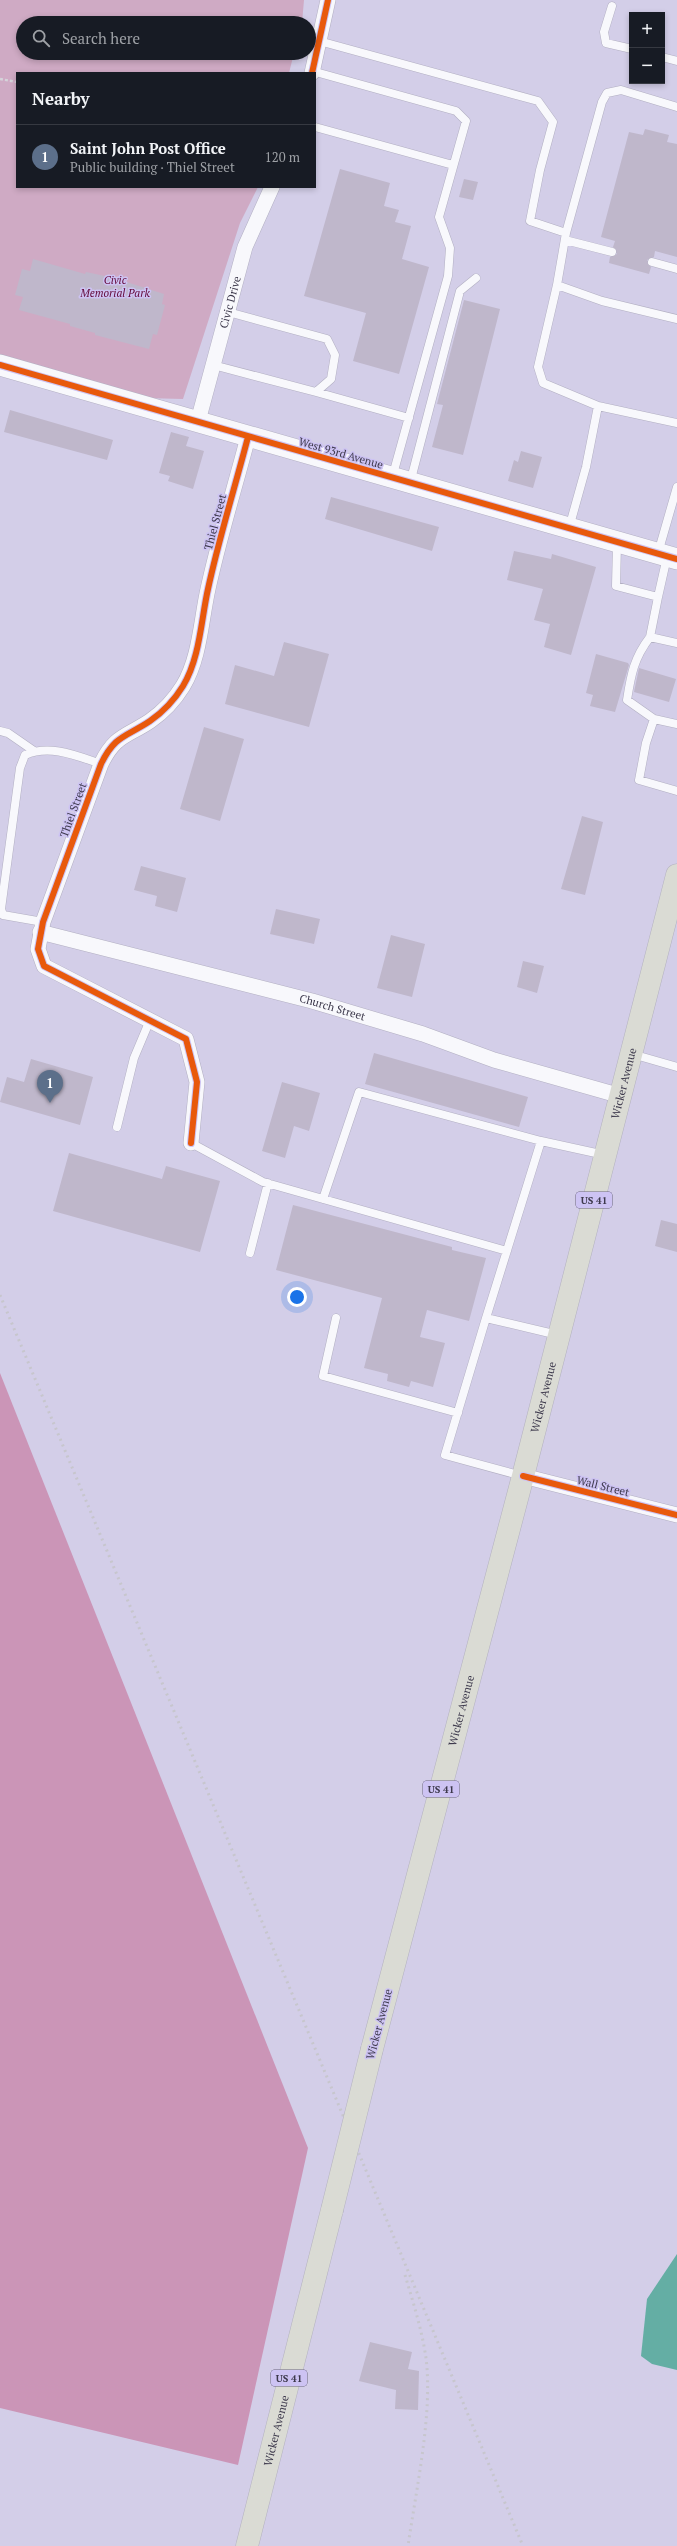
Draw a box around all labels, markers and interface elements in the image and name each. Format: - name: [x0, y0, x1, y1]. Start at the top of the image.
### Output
- map controls: [629, 12, 665, 84]
- button: +: [629, 12, 665, 48]
- search box: [16, 16, 316, 60]
- icon: search: [30, 27, 52, 49]
- text: Search here: [62, 28, 140, 48]
- button: −: [629, 48, 665, 84]
- text: Nearby: [32, 87, 90, 110]
- text: Saint John Post Office: [70, 138, 226, 158]
- text: 1: [41, 148, 49, 166]
- text: 120 m: [265, 148, 300, 166]
- text: Public building · Thiel Street: [70, 158, 235, 176]
- park label: Civic Memorial Park: [79, 273, 150, 300]
- street label: Civic Drive: [216, 274, 244, 330]
- street label: West 93rd Avenue: [297, 434, 385, 472]
- street label: Thiel Street: [201, 492, 229, 552]
- street label: Thiel Street: [57, 781, 89, 839]
- street label: Church Street: [298, 991, 367, 1023]
- street label: Wicker Avenue: [608, 1046, 640, 1120]
- pin: 1: [37, 1070, 63, 1103]
- road number: US 41: [576, 1192, 612, 1208]
- your location: [287, 1287, 307, 1307]
- street label: Wicker Avenue: [527, 1360, 559, 1434]
- street label: Wall Street: [575, 1473, 631, 1499]
- street label: Wicker Avenue: [445, 1673, 477, 1747]
- road number: US 41: [423, 1781, 459, 1797]
- street label: Wicker Avenue: [363, 1987, 395, 2061]
- road number: US 41: [271, 2370, 307, 2386]
- street label: Wicker Avenue: [260, 2393, 292, 2468]

